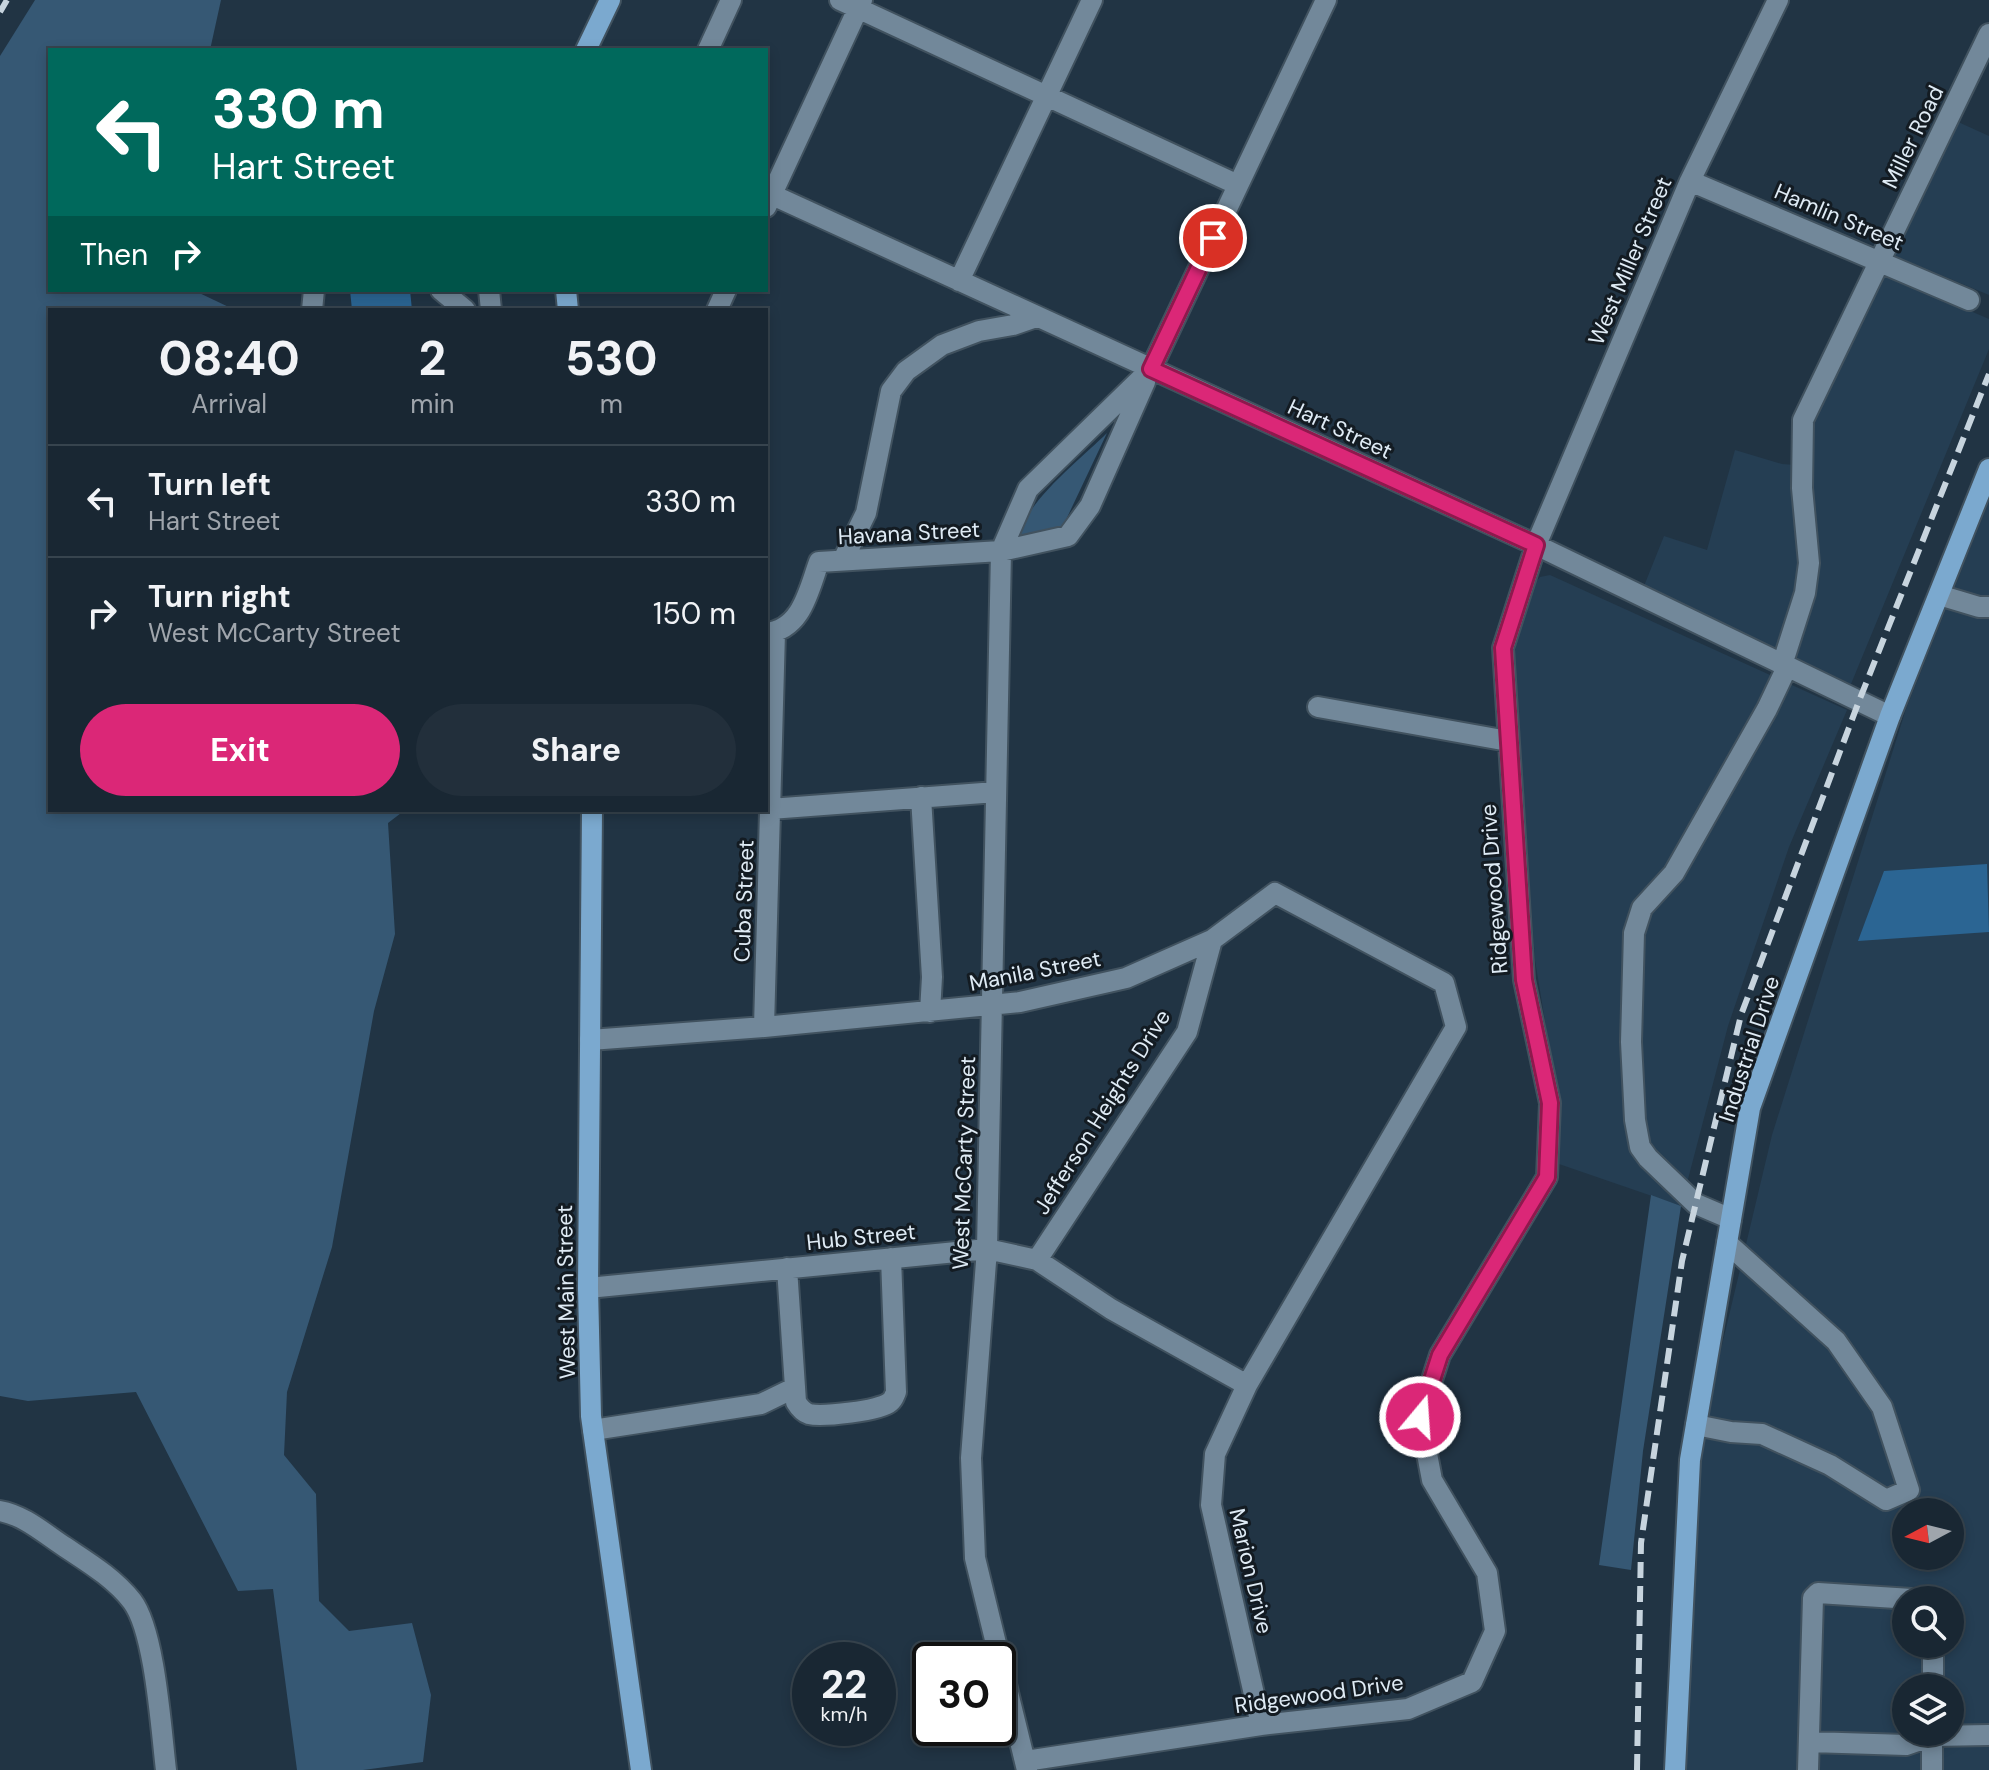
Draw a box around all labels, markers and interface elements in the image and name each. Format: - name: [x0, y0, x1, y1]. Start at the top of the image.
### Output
- text: 330 m: [212, 72, 385, 145]
- icon: left: [80, 80, 184, 184]
- street label: Miller Road: [1876, 81, 1950, 193]
- text: Hart Street: [212, 143, 395, 190]
- street label: West Miller Street: [1581, 172, 1679, 350]
- street label: Hamlin Street: [1770, 177, 1908, 257]
- pin: [1179, 204, 1247, 272]
- icon: arrive: [1191, 216, 1235, 260]
- icon: right: [164, 232, 208, 276]
- text: Then: [80, 235, 148, 274]
- text: 08:40: [158, 327, 300, 390]
- text: 2: [419, 327, 446, 390]
- text: 530: [565, 327, 658, 390]
- text: Arrival: [191, 387, 267, 421]
- text: min: [410, 387, 455, 421]
- text: m: [600, 387, 623, 421]
- street label: Hart Street: [1283, 392, 1397, 466]
- text: Turn left: [148, 465, 271, 504]
- icon: left: [80, 479, 124, 523]
- text: 330 m: [645, 482, 736, 521]
- text: Hart Street: [148, 504, 280, 538]
- street label: Havana Street: [837, 515, 981, 551]
- text: Turn right: [148, 577, 291, 616]
- icon: right: [80, 591, 124, 635]
- text: 150 m: [653, 594, 736, 633]
- text: West McCarty Street: [148, 616, 401, 650]
- button: Exit: [80, 704, 400, 796]
- button: Share: [416, 704, 736, 796]
- street label: Ridgewood Drive: [1474, 803, 1514, 975]
- street label: Cuba Street: [727, 839, 761, 963]
- street label: Manila Street: [967, 944, 1103, 998]
- street label: Industrial Drive: [1712, 972, 1786, 1126]
- street label: Jefferson Heights Drive: [1027, 1004, 1177, 1220]
- street label: West McCarty Street: [946, 1056, 982, 1270]
- street label: West Main Street: [550, 1205, 582, 1379]
- street label: Hub Street: [805, 1217, 917, 1257]
- position arrow: [1378, 1375, 1462, 1459]
- north arrow: [1892, 1498, 1964, 1570]
- map controls: [1892, 1498, 1964, 1746]
- street label: Marion Drive: [1223, 1506, 1279, 1636]
- button: search: [1892, 1586, 1964, 1658]
- speed limit sign: 30: [912, 1642, 1016, 1746]
- text: 22: [821, 1658, 867, 1710]
- street label: Ridgewood Drive: [1233, 1668, 1405, 1720]
- button: layers: [1892, 1674, 1964, 1746]
- text: km/h: [820, 1701, 868, 1727]

